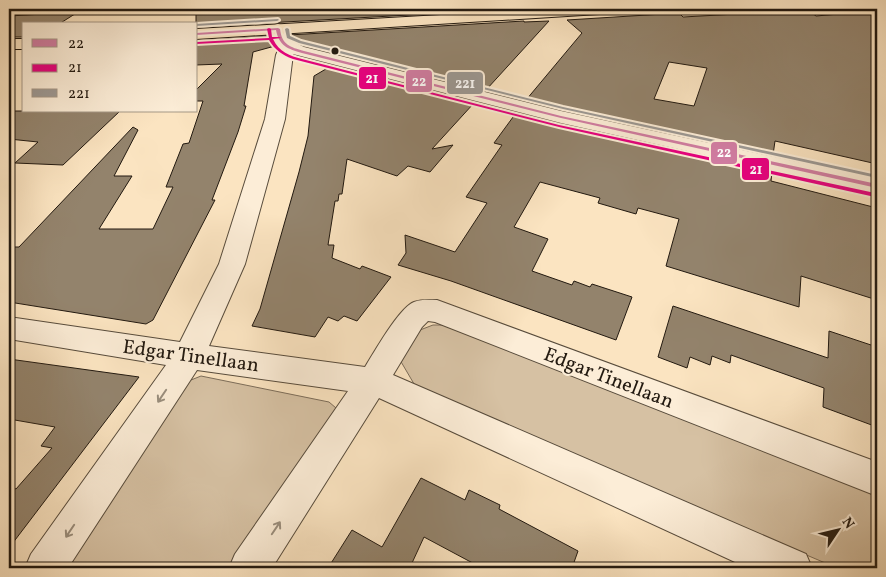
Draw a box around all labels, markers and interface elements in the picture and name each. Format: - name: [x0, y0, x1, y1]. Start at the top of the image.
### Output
- legend: [22, 22, 198, 112]
- text: 22: [68, 34, 84, 55]
- unlabelled marker: [330, 46, 340, 56]
- text: 21: [68, 58, 82, 79]
- line badge: 21: [358, 66, 387, 90]
- line badge: 22: [405, 69, 433, 93]
- text: 21: [366, 70, 378, 89]
- line badge: 221: [446, 71, 484, 95]
- text: 22: [412, 73, 426, 92]
- text: 221: [455, 75, 475, 94]
- text: 221: [68, 84, 90, 105]
- line badge: 22: [710, 141, 738, 165]
- text: 22: [717, 144, 731, 163]
- line badge: 21: [741, 157, 770, 181]
- text: 21: [750, 161, 762, 180]
- street label: Edgar Tinellaan: [121, 334, 261, 380]
- street label: Edgar Tinellaan: [539, 341, 677, 417]
- one-way arrow: [156, 389, 167, 403]
- north arrow: [814, 504, 864, 554]
- text: N: [837, 514, 858, 533]
- one-way arrow: [271, 521, 281, 535]
- one-way arrow: [65, 523, 75, 537]

